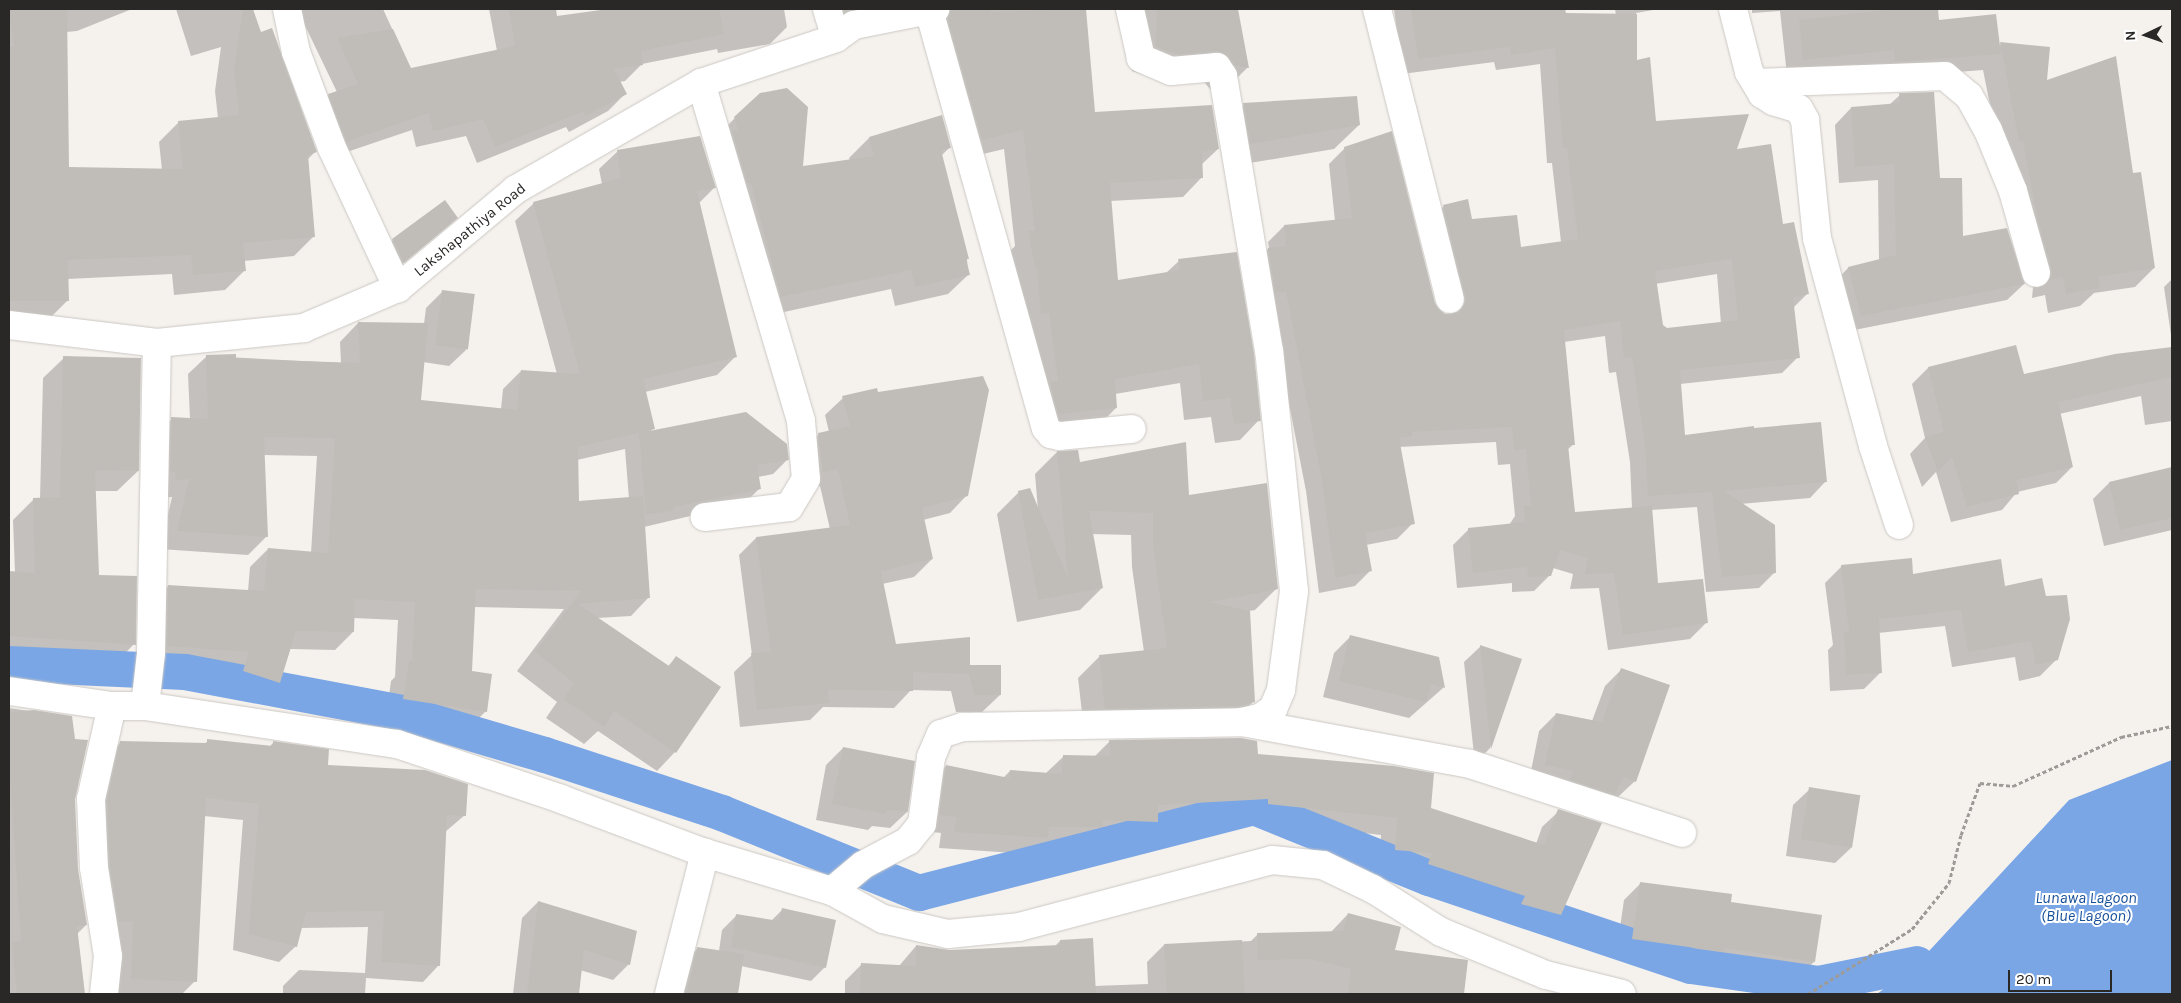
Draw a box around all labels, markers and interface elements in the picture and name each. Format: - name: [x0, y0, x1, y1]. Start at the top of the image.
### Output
- north arrow: [2121, 10, 2171, 60]
- text: N: [2122, 30, 2139, 41]
- street label: Lakshapathiya Road: [411, 179, 529, 281]
- water label: Lunawa Lagoon (Blue Lagoon): [2035, 888, 2137, 926]
- scale bar: [2011, 960, 2115, 992]
- text: 20 m: [2016, 970, 2051, 988]

